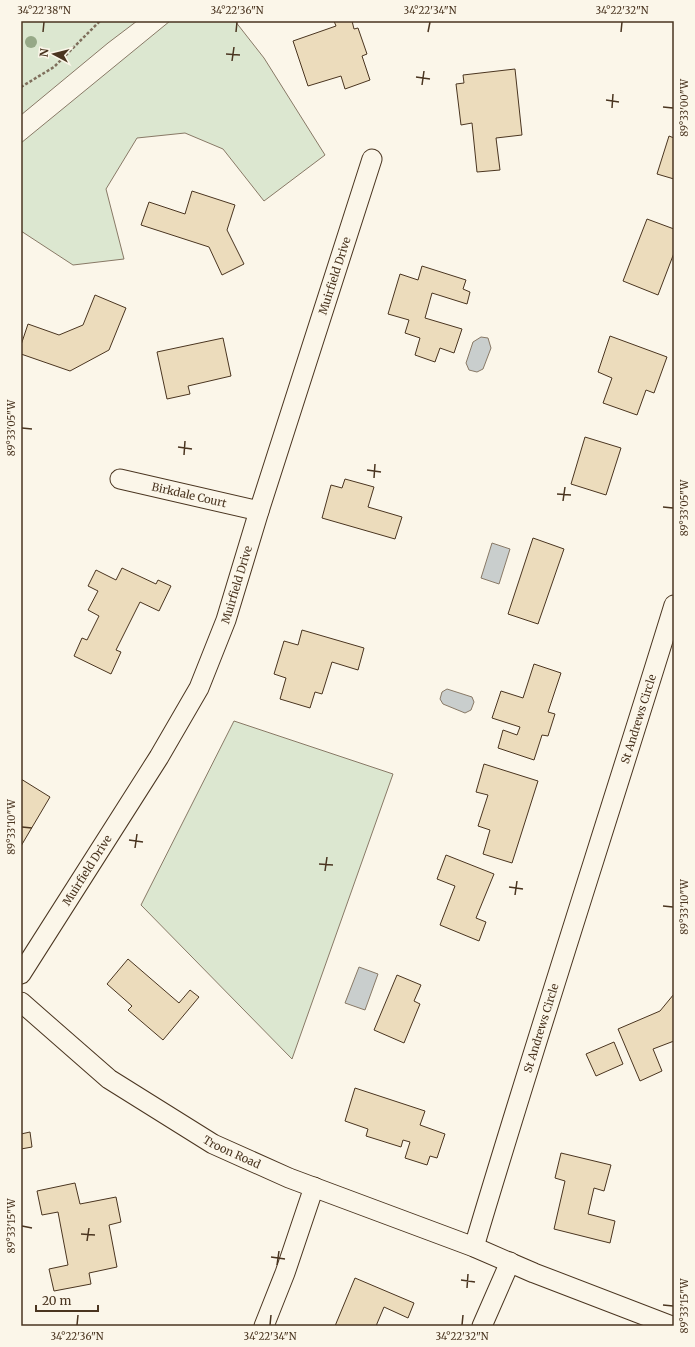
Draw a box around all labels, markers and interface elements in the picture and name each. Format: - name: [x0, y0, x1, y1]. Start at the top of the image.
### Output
- text: 34°22'38"N: [17, 4, 71, 17]
- text: 34°22'36"N: [210, 4, 264, 17]
- text: 34°22'34"N: [404, 4, 457, 17]
- text: 34°22'32"N: [595, 4, 649, 17]
- north arrow: [34, 34, 74, 74]
- text: N: [37, 47, 52, 58]
- text: 89°33'00"W: [678, 78, 691, 137]
- street label: Muirfield Drive: [315, 235, 354, 316]
- text: 89°33'05"W: [5, 399, 18, 456]
- text: 89°33'05"W: [678, 479, 691, 536]
- street label: Birkdale Court: [150, 480, 229, 510]
- street label: Muirfield Drive: [218, 544, 255, 625]
- street label: St Andrews Circle: [618, 672, 659, 765]
- text: 89°33'10"W: [5, 798, 18, 855]
- street label: Muirfield Drive: [59, 832, 115, 908]
- text: 89°33'10"W: [678, 878, 691, 935]
- street label: St Andrews Circle: [521, 981, 562, 1074]
- street label: Troon Road: [200, 1132, 263, 1172]
- text: 89°33'15"W: [5, 1198, 18, 1253]
- text: 89°33'15"W: [678, 1278, 691, 1333]
- scale bar: [36, 1287, 98, 1313]
- text: 20 m: [42, 1293, 71, 1308]
- text: 34°22'36"N: [50, 1330, 104, 1343]
- text: 34°22'34"N: [244, 1330, 297, 1343]
- text: 34°22'32"N: [435, 1330, 489, 1343]

